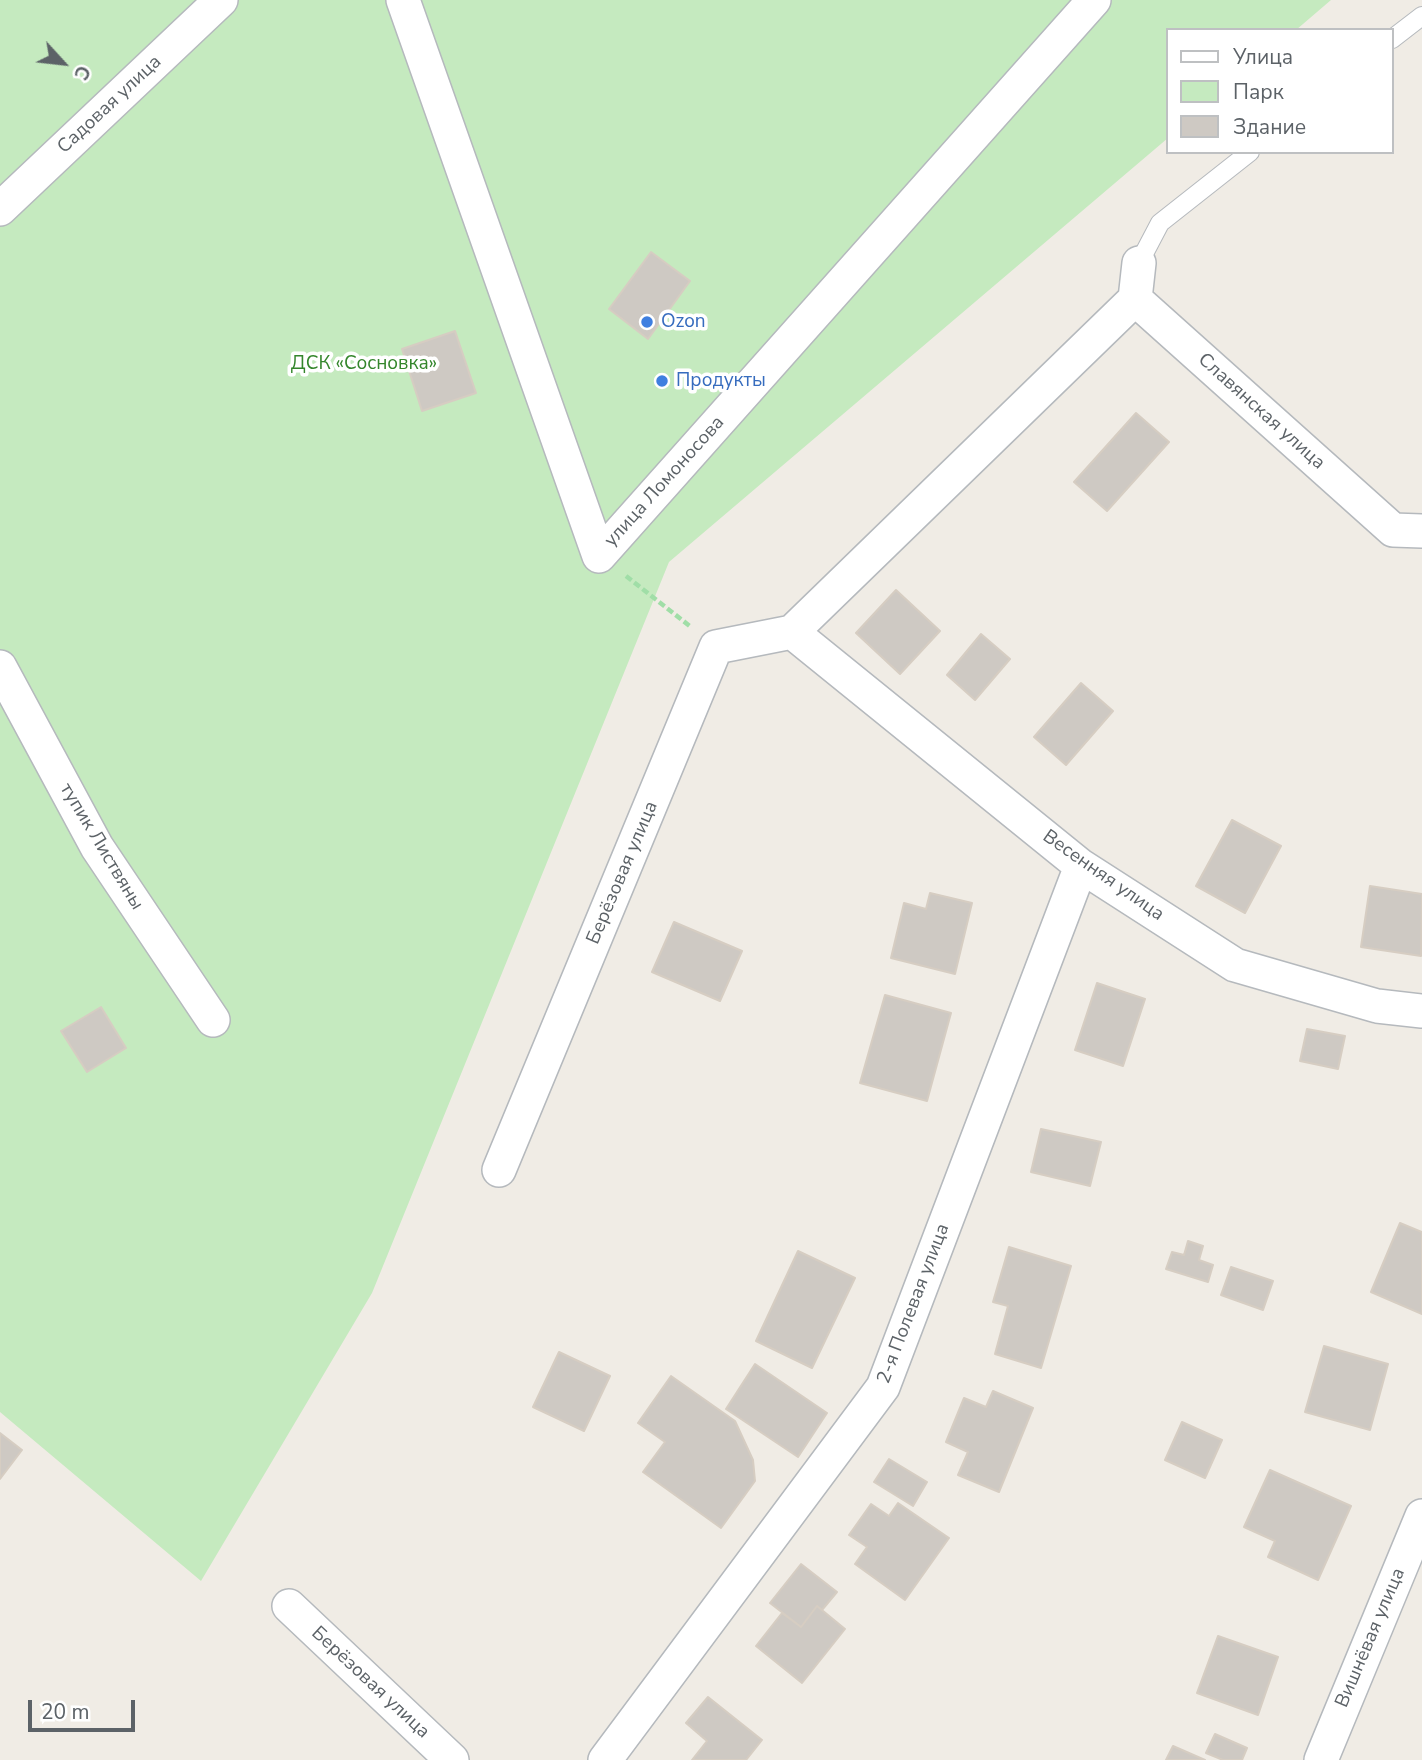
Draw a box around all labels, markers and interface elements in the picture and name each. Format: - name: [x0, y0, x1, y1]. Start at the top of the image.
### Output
- north arrow: [28, 28, 98, 98]
- legend: [1166, 28, 1394, 154]
- text: Улица: [1233, 43, 1293, 71]
- street label: Садовая улица: [53, 51, 167, 159]
- text: Парк: [1233, 78, 1284, 106]
- text: Здание: [1233, 113, 1306, 141]
- place label: Ozon: [661, 311, 706, 333]
- marker: Ozon: [639, 314, 655, 330]
- street label: Славянская улица: [1193, 349, 1329, 475]
- park label: ДСК «Сосновка»: [291, 353, 437, 375]
- place label: Продукты: [676, 370, 766, 392]
- marker: Продукты: [654, 373, 670, 389]
- street label: улица Ломоносова: [600, 412, 730, 552]
- street label: тупик Листвяны: [54, 780, 148, 914]
- street label: Берёзовая улица: [583, 798, 663, 948]
- street label: Весенняя улица: [1038, 826, 1168, 926]
- street label: 2-я Полевая улица: [873, 1221, 955, 1387]
- street label: Вишнёвая улица: [1331, 1565, 1411, 1711]
- street label: Берёзовая улица: [306, 1622, 434, 1744]
- scale bar: [32, 1686, 138, 1730]
- text: 20 m: [41, 1698, 90, 1726]

